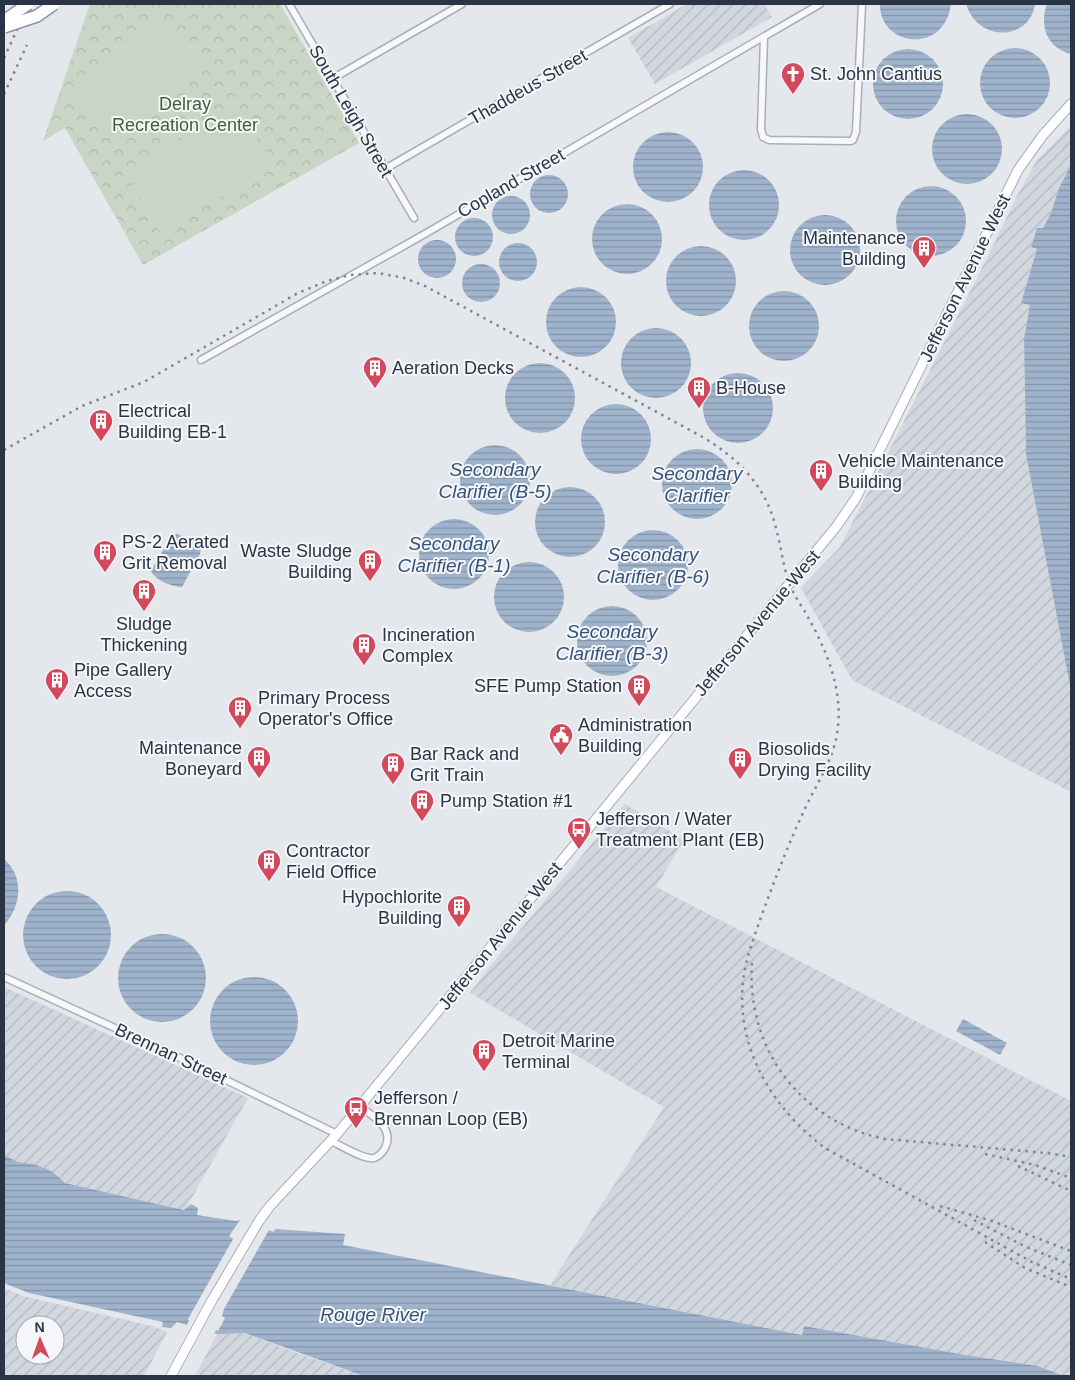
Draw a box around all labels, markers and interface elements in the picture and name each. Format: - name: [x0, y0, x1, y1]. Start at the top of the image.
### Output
- street label: South Leigh Street: [305, 41, 397, 181]
- street label: Thaddeus Street: [465, 45, 591, 129]
- church icon: St. John Cantius: [780, 61, 806, 95]
- place label: St. John Cantius: [810, 64, 942, 84]
- park label: Delray Recreation Center: [112, 94, 258, 135]
- street label: Copland Street: [454, 144, 568, 222]
- street label: Jefferson Avenue West: [916, 191, 1014, 365]
- place label: Maintenance Building: [803, 228, 906, 269]
- building icon: Maintenance Building: [911, 235, 937, 269]
- building icon: Aeration Decks: [362, 355, 388, 389]
- place label: Aeration Decks: [392, 358, 514, 378]
- building icon: B-House: [686, 375, 712, 409]
- place label: B-House: [716, 378, 786, 398]
- place label: Electrical Building EB-1: [118, 401, 227, 442]
- building icon: Electrical Building EB-1: [88, 408, 114, 442]
- place label: Vehicle Maintenance Building: [838, 451, 1004, 492]
- building icon: Vehicle Maintenance Building: [808, 458, 834, 492]
- water label: Secondary Clarifier (B-5): [439, 459, 551, 502]
- water label: Secondary Clarifier: [652, 463, 744, 506]
- place label: PS-2 Aerated Grit Removal: [122, 532, 229, 573]
- water label: Secondary Clarifier (B-1): [398, 533, 510, 576]
- building icon: PS-2 Aerated Grit Removal: [92, 539, 118, 573]
- place label: Waste Sludge Building: [241, 541, 352, 582]
- water label: Secondary Clarifier (B-6): [597, 544, 709, 587]
- street label: Jefferson Avenue West: [690, 546, 824, 700]
- building icon: Waste Sludge Building: [357, 548, 383, 582]
- building icon: Sludge Thickening: [131, 578, 157, 612]
- place label: Sludge Thickening: [100, 614, 188, 655]
- water label: Secondary Clarifier (B-3): [556, 621, 668, 664]
- place label: Incineration Complex: [382, 625, 475, 666]
- building icon: Incineration Complex: [351, 632, 377, 666]
- place label: Pipe Gallery Access: [74, 660, 172, 701]
- building icon: Pipe Gallery Access: [44, 667, 70, 701]
- building icon: SFE Pump Station: [626, 673, 652, 707]
- place label: SFE Pump Station: [474, 676, 622, 696]
- place label: Primary Process Operator's Office: [258, 688, 393, 729]
- building icon: Primary Process Operator's Office: [227, 695, 253, 729]
- place label: Administration Building: [578, 715, 692, 756]
- public building icon: Administration Building: [548, 722, 574, 756]
- place label: Maintenance Boneyard: [139, 738, 242, 779]
- place label: Biosolids Drying Facility: [758, 739, 871, 780]
- place label: Bar Rack and Grit Train: [410, 744, 519, 785]
- building icon: Maintenance Boneyard: [246, 745, 272, 779]
- building icon: Biosolids Drying Facility: [727, 746, 753, 780]
- building icon: Bar Rack and Grit Train: [380, 751, 406, 785]
- building icon: Pump Station #1: [409, 788, 435, 822]
- place label: Pump Station #1: [440, 791, 573, 811]
- place label: Jefferson / Water Treatment Plant (EB): [596, 809, 764, 850]
- bus stop icon: Jefferson / Water Treatment Plant (EB): [566, 816, 592, 850]
- place label: Contractor Field Office: [286, 841, 377, 882]
- building icon: Contractor Field Office: [256, 848, 282, 882]
- street label: Jefferson Avenue West: [434, 858, 566, 1014]
- place label: Hypochlorite Building: [342, 887, 442, 928]
- building icon: Hypochlorite Building: [446, 894, 472, 928]
- street label: Brennan Street: [112, 1019, 230, 1089]
- place label: Detroit Marine Terminal: [502, 1031, 615, 1072]
- building icon: Detroit Marine Terminal: [471, 1038, 497, 1072]
- place label: Jefferson / Brennan Loop (EB): [374, 1088, 528, 1129]
- bus stop icon: Jefferson / Brennan Loop (EB): [343, 1095, 369, 1129]
- water label: Rouge River: [320, 1304, 426, 1325]
- north arrow: [15, 1315, 65, 1365]
- text: N: [34, 1319, 45, 1335]

